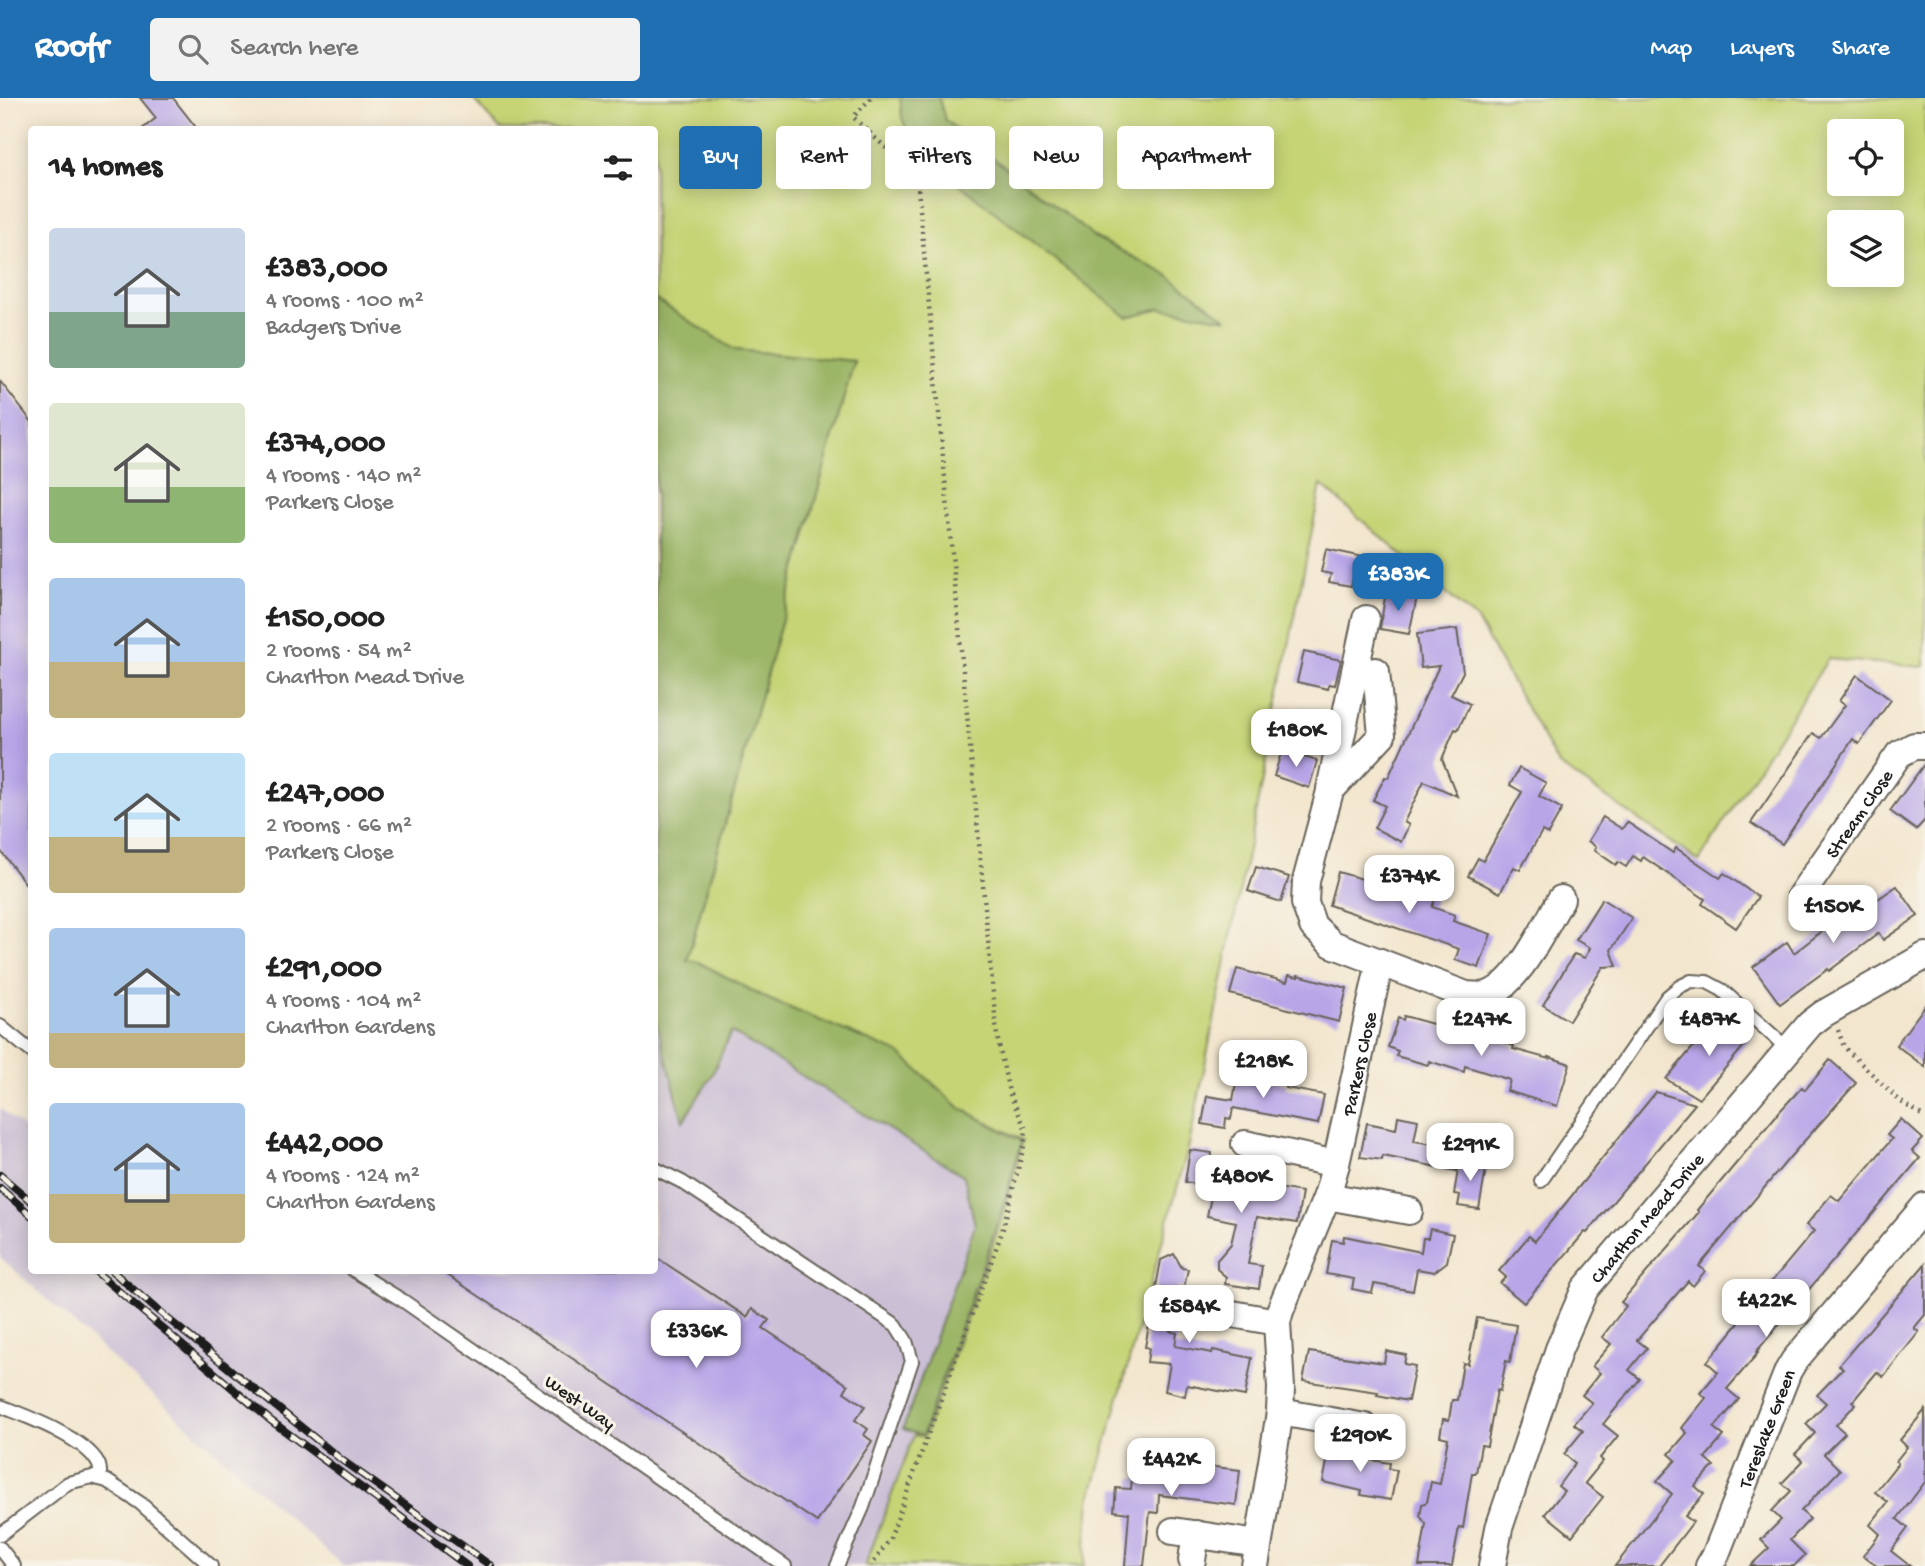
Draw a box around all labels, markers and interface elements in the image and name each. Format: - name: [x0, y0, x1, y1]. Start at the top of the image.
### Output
- search box: [150, 18, 640, 81]
- text: Roofr: [35, 30, 108, 68]
- icon: search: [174, 30, 212, 68]
- text: Search here: [230, 34, 358, 65]
- text: Map: [1650, 35, 1692, 64]
- text: Layers: [1730, 35, 1794, 64]
- text: Share: [1832, 35, 1890, 64]
- map controls: [1827, 119, 1904, 287]
- button: locate: [1827, 119, 1904, 196]
- chip: Buy: [679, 126, 762, 189]
- chip: Rent: [776, 126, 871, 189]
- chip: Filters: [885, 126, 995, 189]
- chip: New: [1009, 126, 1103, 189]
- chip: Apartment: [1117, 126, 1274, 189]
- icon: filters: [599, 149, 637, 187]
- text: 14 homes: [49, 151, 162, 186]
- button: layers: [1827, 210, 1904, 287]
- text: £383,000: [266, 253, 387, 288]
- icon: home: [105, 256, 189, 340]
- text: 4 rooms · 100 m²: [266, 288, 424, 315]
- text: Badgers Drive: [266, 315, 401, 342]
- text: £374,000: [266, 428, 385, 463]
- icon: home: [105, 431, 189, 515]
- text: 4 rooms · 140 m²: [266, 463, 421, 490]
- text: Parkers Close: [266, 490, 394, 517]
- pin: £383K: [1349, 554, 1447, 613]
- text: £383K: [1368, 562, 1428, 589]
- text: £150,000: [266, 603, 385, 638]
- icon: home: [105, 606, 189, 690]
- text: 2 rooms · 54 m²: [266, 638, 412, 665]
- text: Charlton Mead Drive: [266, 665, 464, 692]
- pin: £180K: [1247, 710, 1345, 769]
- text: £180K: [1267, 718, 1325, 745]
- street label: Stream Close: [1822, 766, 1900, 864]
- text: £247,000: [266, 778, 384, 813]
- icon: home: [105, 781, 189, 865]
- text: 2 rooms · 66 m²: [266, 813, 412, 840]
- text: Parkers Close: [266, 840, 394, 867]
- pin: £374K: [1360, 856, 1458, 915]
- text: £374K: [1380, 864, 1438, 891]
- pin: £150K: [1784, 886, 1882, 945]
- text: £150K: [1804, 894, 1862, 921]
- text: £291,000: [266, 953, 382, 988]
- icon: home: [105, 956, 189, 1040]
- text: 4 rooms · 104 m²: [266, 988, 421, 1015]
- pin: £247K: [1432, 998, 1530, 1058]
- pin: £487K: [1660, 998, 1758, 1058]
- text: £247K: [1453, 1007, 1510, 1034]
- text: £487K: [1680, 1007, 1738, 1034]
- street label: Parkers Close: [1339, 1010, 1384, 1119]
- text: Charlton Gardens: [266, 1015, 435, 1042]
- pin: £218K: [1214, 1040, 1312, 1100]
- text: £218K: [1235, 1049, 1291, 1076]
- pin: £291K: [1421, 1124, 1519, 1183]
- text: £442,000: [266, 1128, 383, 1163]
- icon: home: [105, 1131, 189, 1215]
- text: £291K: [1443, 1132, 1497, 1159]
- street label: Charlton Mead Drive: [1587, 1149, 1711, 1289]
- pin: £480K: [1192, 1156, 1290, 1215]
- text: 4 rooms · 124 m²: [266, 1163, 420, 1190]
- text: £480K: [1211, 1164, 1271, 1191]
- text: Charlton Gardens: [266, 1190, 435, 1217]
- pin: £422K: [1717, 1280, 1815, 1339]
- pin: £584K: [1140, 1286, 1238, 1345]
- text: £422K: [1738, 1288, 1794, 1315]
- text: £584K: [1160, 1294, 1218, 1321]
- pin: £336K: [647, 1310, 745, 1370]
- text: £336K: [667, 1319, 725, 1346]
- street label: Tereslake Green: [1735, 1367, 1802, 1493]
- street label: West Way: [539, 1371, 619, 1437]
- pin: £290K: [1311, 1414, 1409, 1474]
- text: £290K: [1331, 1423, 1389, 1450]
- pin: £442K: [1122, 1438, 1220, 1498]
- text: £442K: [1143, 1447, 1199, 1474]

